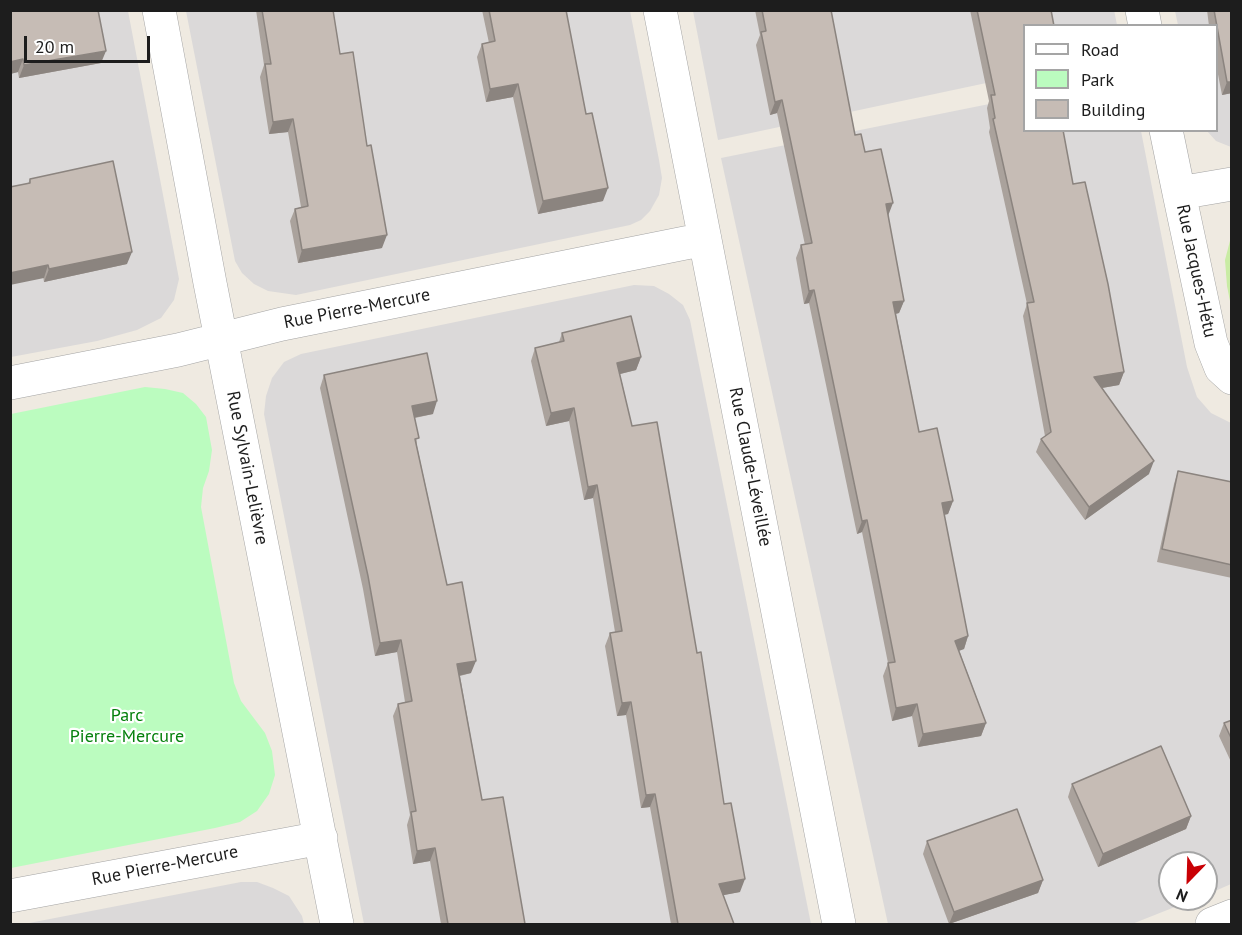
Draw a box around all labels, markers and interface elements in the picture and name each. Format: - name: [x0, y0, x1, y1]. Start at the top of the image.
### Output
- scale bar: [27, 24, 153, 62]
- legend: [1023, 24, 1218, 132]
- text: 20 m: [35, 35, 74, 58]
- text: Road: [1081, 38, 1119, 61]
- text: Park: [1081, 68, 1114, 91]
- text: Building: [1081, 98, 1145, 121]
- street label: Rue Jacques-Hétu: [1171, 202, 1221, 340]
- street label: Rue Pierre-Mercure: [282, 284, 432, 334]
- street label: Rue Claude-Léveillée: [724, 386, 776, 548]
- street label: Rue Sylvain-Lelièvre: [221, 389, 273, 547]
- park label: Parc Pierre-Mercure: [70, 705, 184, 748]
- street label: Rue Pierre-Mercure: [90, 841, 240, 891]
- north arrow: [1158, 851, 1218, 911]
- text: N: [1173, 884, 1191, 907]

